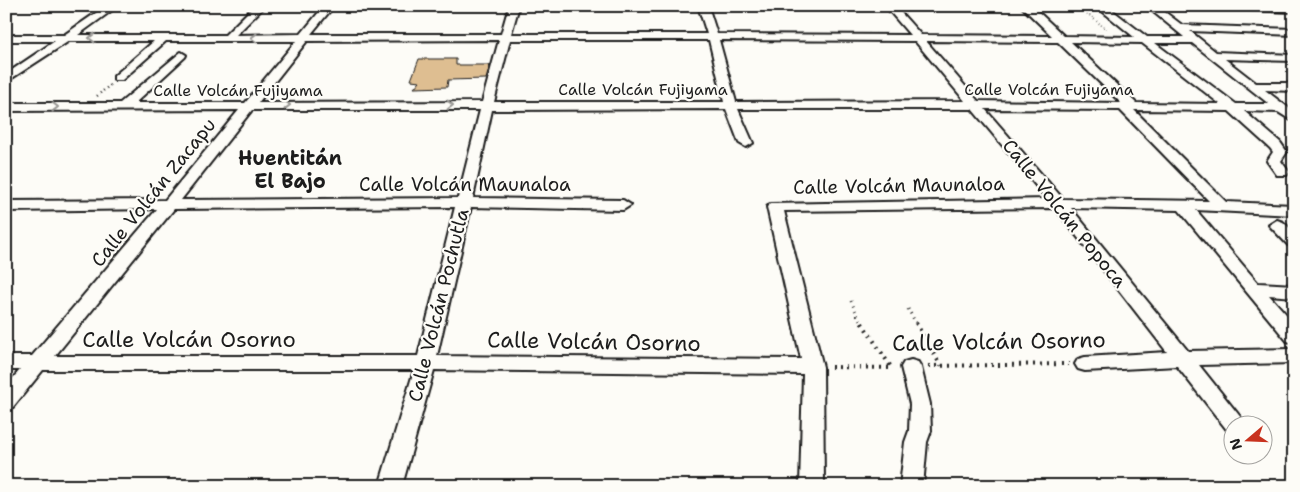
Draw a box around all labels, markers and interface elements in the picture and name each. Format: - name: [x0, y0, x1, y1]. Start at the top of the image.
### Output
- one-way arrow: [88, 33, 96, 43]
- one-way arrow: [250, 33, 258, 43]
- street label: Calle Volcán Fujiyama: [558, 79, 728, 100]
- street label: Calle Volcán Fujiyama: [964, 79, 1134, 100]
- street label: Calle Volcán Fujiyama: [153, 80, 323, 101]
- one-way arrow: [284, 100, 292, 110]
- one-way arrow: [446, 100, 454, 110]
- one-way arrow: [52, 102, 59, 112]
- street label: Calle Volcán Zacapu: [86, 113, 221, 272]
- street label: Calle Volcán Popoca: [997, 134, 1132, 293]
- district label: Huentitán El Bajo: [238, 145, 342, 194]
- street label: Calle Volcán Maunaloa: [793, 171, 1005, 200]
- street label: Calle Volcán Maunaloa: [359, 172, 571, 197]
- street label: Calle Volcán Pochutla: [402, 206, 475, 404]
- street label: Calle Volcán Osorno: [82, 325, 296, 354]
- street label: Calle Volcán Osorno: [487, 325, 701, 358]
- street label: Calle Volcán Osorno: [892, 325, 1106, 358]
- north arrow: [1222, 414, 1272, 464]
- text: N: [1225, 436, 1246, 452]

